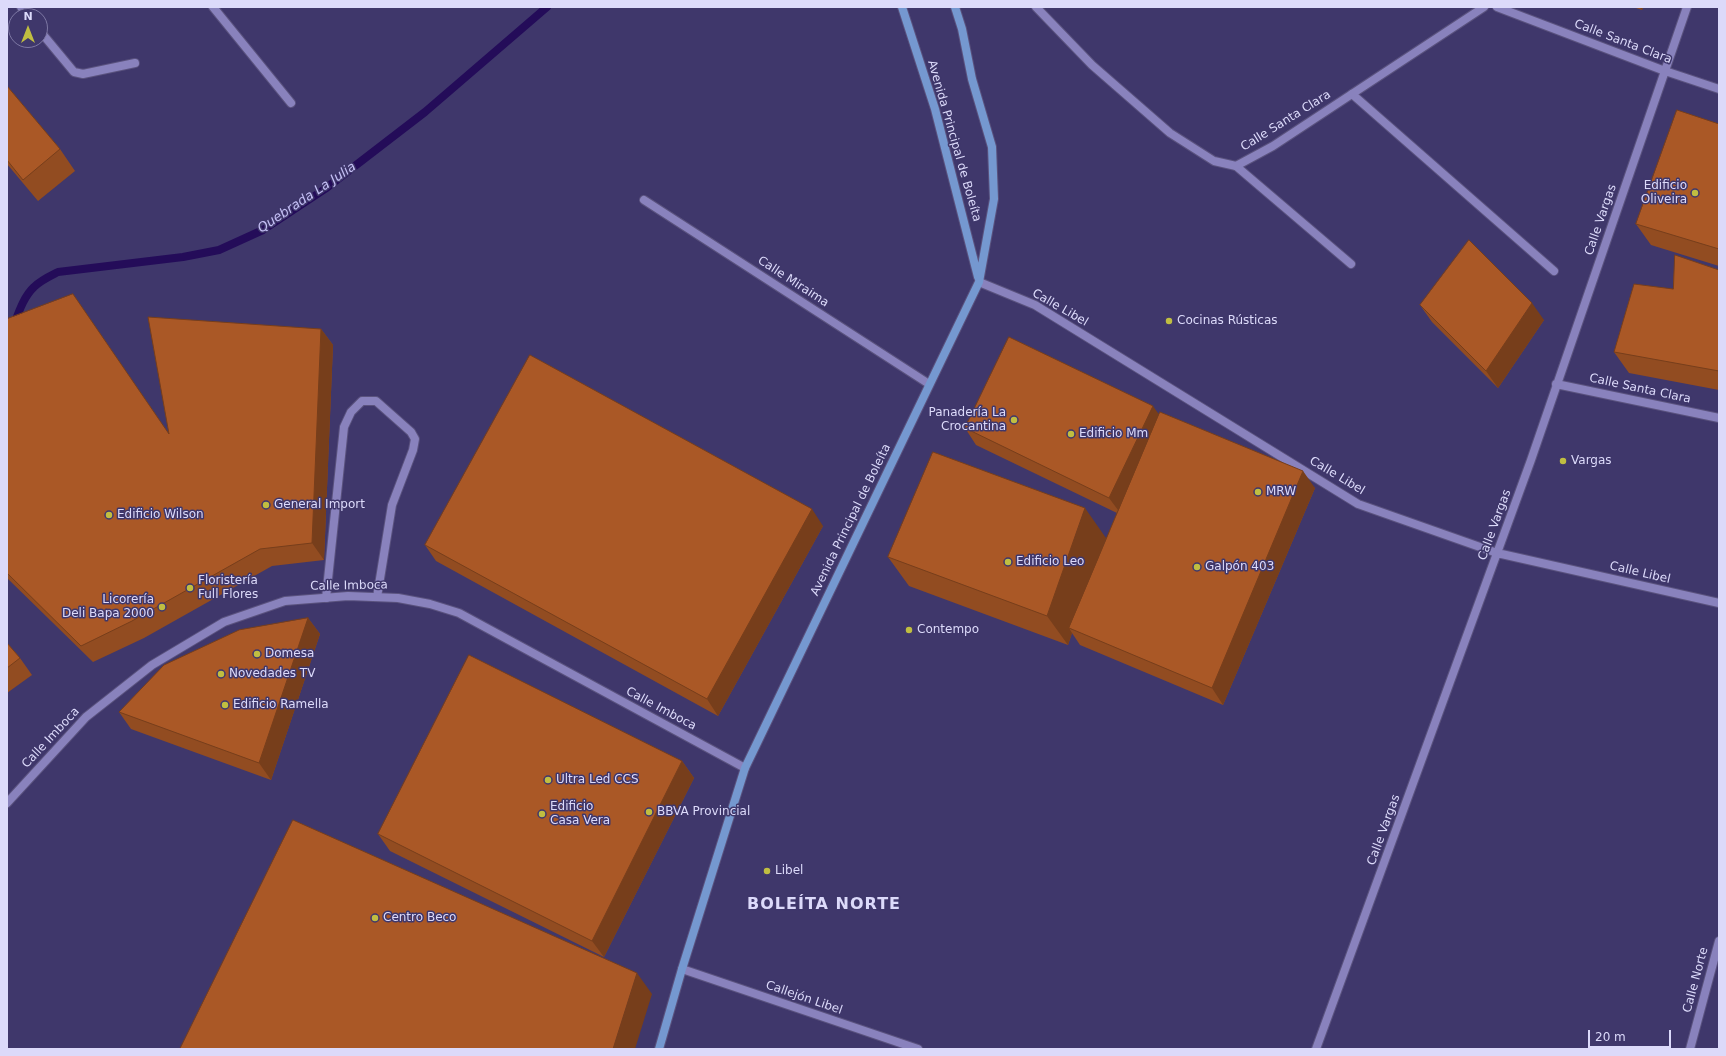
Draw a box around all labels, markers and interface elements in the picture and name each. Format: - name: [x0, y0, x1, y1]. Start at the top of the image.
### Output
- north arrow: [8, 8, 48, 48]
- text: N: [23, 10, 33, 23]
- street label: Calle Santa Clara: [1572, 17, 1674, 67]
- street label: Avenida Principal de Boleíta: [924, 59, 984, 223]
- street label: Calle Santa Clara: [1238, 87, 1334, 155]
- water label: Quebrada La Julia: [255, 159, 359, 237]
- place label: Edificio Oliveira: [1641, 179, 1687, 207]
- street label: Calle Vargas: [1582, 183, 1620, 257]
- marker: Edificio Oliveira: [1690, 188, 1700, 198]
- street label: Calle Miraima: [755, 254, 831, 310]
- street label: Calle Libel: [1030, 286, 1090, 330]
- place label: Cocinas Rústicas: [1177, 314, 1278, 328]
- marker: Cocinas Rústicas: [1164, 316, 1174, 326]
- street label: Calle Santa Clara: [1588, 371, 1692, 407]
- place label: Panadería La Crocantina: [929, 406, 1006, 434]
- marker: Panadería La Crocantina: [1009, 415, 1019, 425]
- place label: Edificio Mm: [1079, 427, 1148, 441]
- marker: Edificio Mm: [1066, 429, 1076, 439]
- street label: Avenida Principal de Boleíta: [808, 442, 894, 598]
- street label: Calle Libel: [1307, 454, 1367, 498]
- place label: Vargas: [1571, 454, 1612, 468]
- marker: Vargas: [1558, 456, 1568, 466]
- place label: MRW: [1266, 485, 1296, 499]
- marker: MRW: [1253, 487, 1263, 497]
- street label: Calle Vargas: [1476, 488, 1514, 562]
- place label: General Import: [274, 498, 365, 512]
- marker: General Import: [261, 500, 271, 510]
- place label: Edificio Wilson: [117, 508, 204, 522]
- marker: Edificio Wilson: [104, 510, 114, 520]
- place label: Edificio Leo: [1016, 555, 1084, 569]
- marker: Edificio Leo: [1003, 557, 1013, 567]
- street label: Calle Libel: [1608, 559, 1672, 587]
- place label: Galpón 403: [1205, 560, 1274, 574]
- marker: Galpón 403: [1192, 562, 1202, 572]
- place label: Floristería Full Flores: [198, 574, 258, 602]
- street label: Calle Imboca: [310, 578, 388, 594]
- marker: Floristería Full Flores: [185, 583, 195, 593]
- place label: Licorería Deli Bapa 2000: [62, 593, 154, 621]
- marker: Licorería Deli Bapa 2000: [157, 602, 167, 612]
- place label: Contempo: [917, 623, 979, 637]
- marker: Contempo: [904, 625, 914, 635]
- place label: Domesa: [265, 647, 314, 661]
- marker: Domesa: [252, 649, 262, 659]
- place label: Novedades TV: [229, 667, 315, 681]
- marker: Novedades TV: [216, 669, 226, 679]
- street label: Calle Imboca: [623, 684, 699, 734]
- place label: Edificio Ramella: [233, 698, 329, 712]
- marker: Edificio Ramella: [220, 700, 230, 710]
- street label: Calle Imboca: [19, 705, 83, 771]
- place label: Ultra Led CCS: [556, 773, 639, 787]
- marker: Ultra Led CCS: [543, 775, 553, 785]
- street label: Calle Vargas: [1365, 793, 1403, 867]
- place label: Edificio Casa Vera: [550, 800, 610, 828]
- place label: BBVA Provincial: [657, 805, 750, 819]
- marker: BBVA Provincial: [644, 807, 654, 817]
- marker: Edificio Casa Vera: [537, 809, 547, 819]
- place label: Libel: [775, 864, 803, 878]
- marker: Libel: [762, 866, 772, 876]
- district label: BOLEÍTA NORTE: [747, 895, 901, 915]
- place label: Centro Beco: [383, 911, 456, 925]
- marker: Centro Beco: [370, 913, 380, 923]
- street label: Calle Norte: [1680, 946, 1712, 1014]
- street label: Callejón Libel: [764, 978, 844, 1018]
- scale bar: [1590, 1022, 1673, 1048]
- text: 20 m: [1595, 1030, 1626, 1044]

